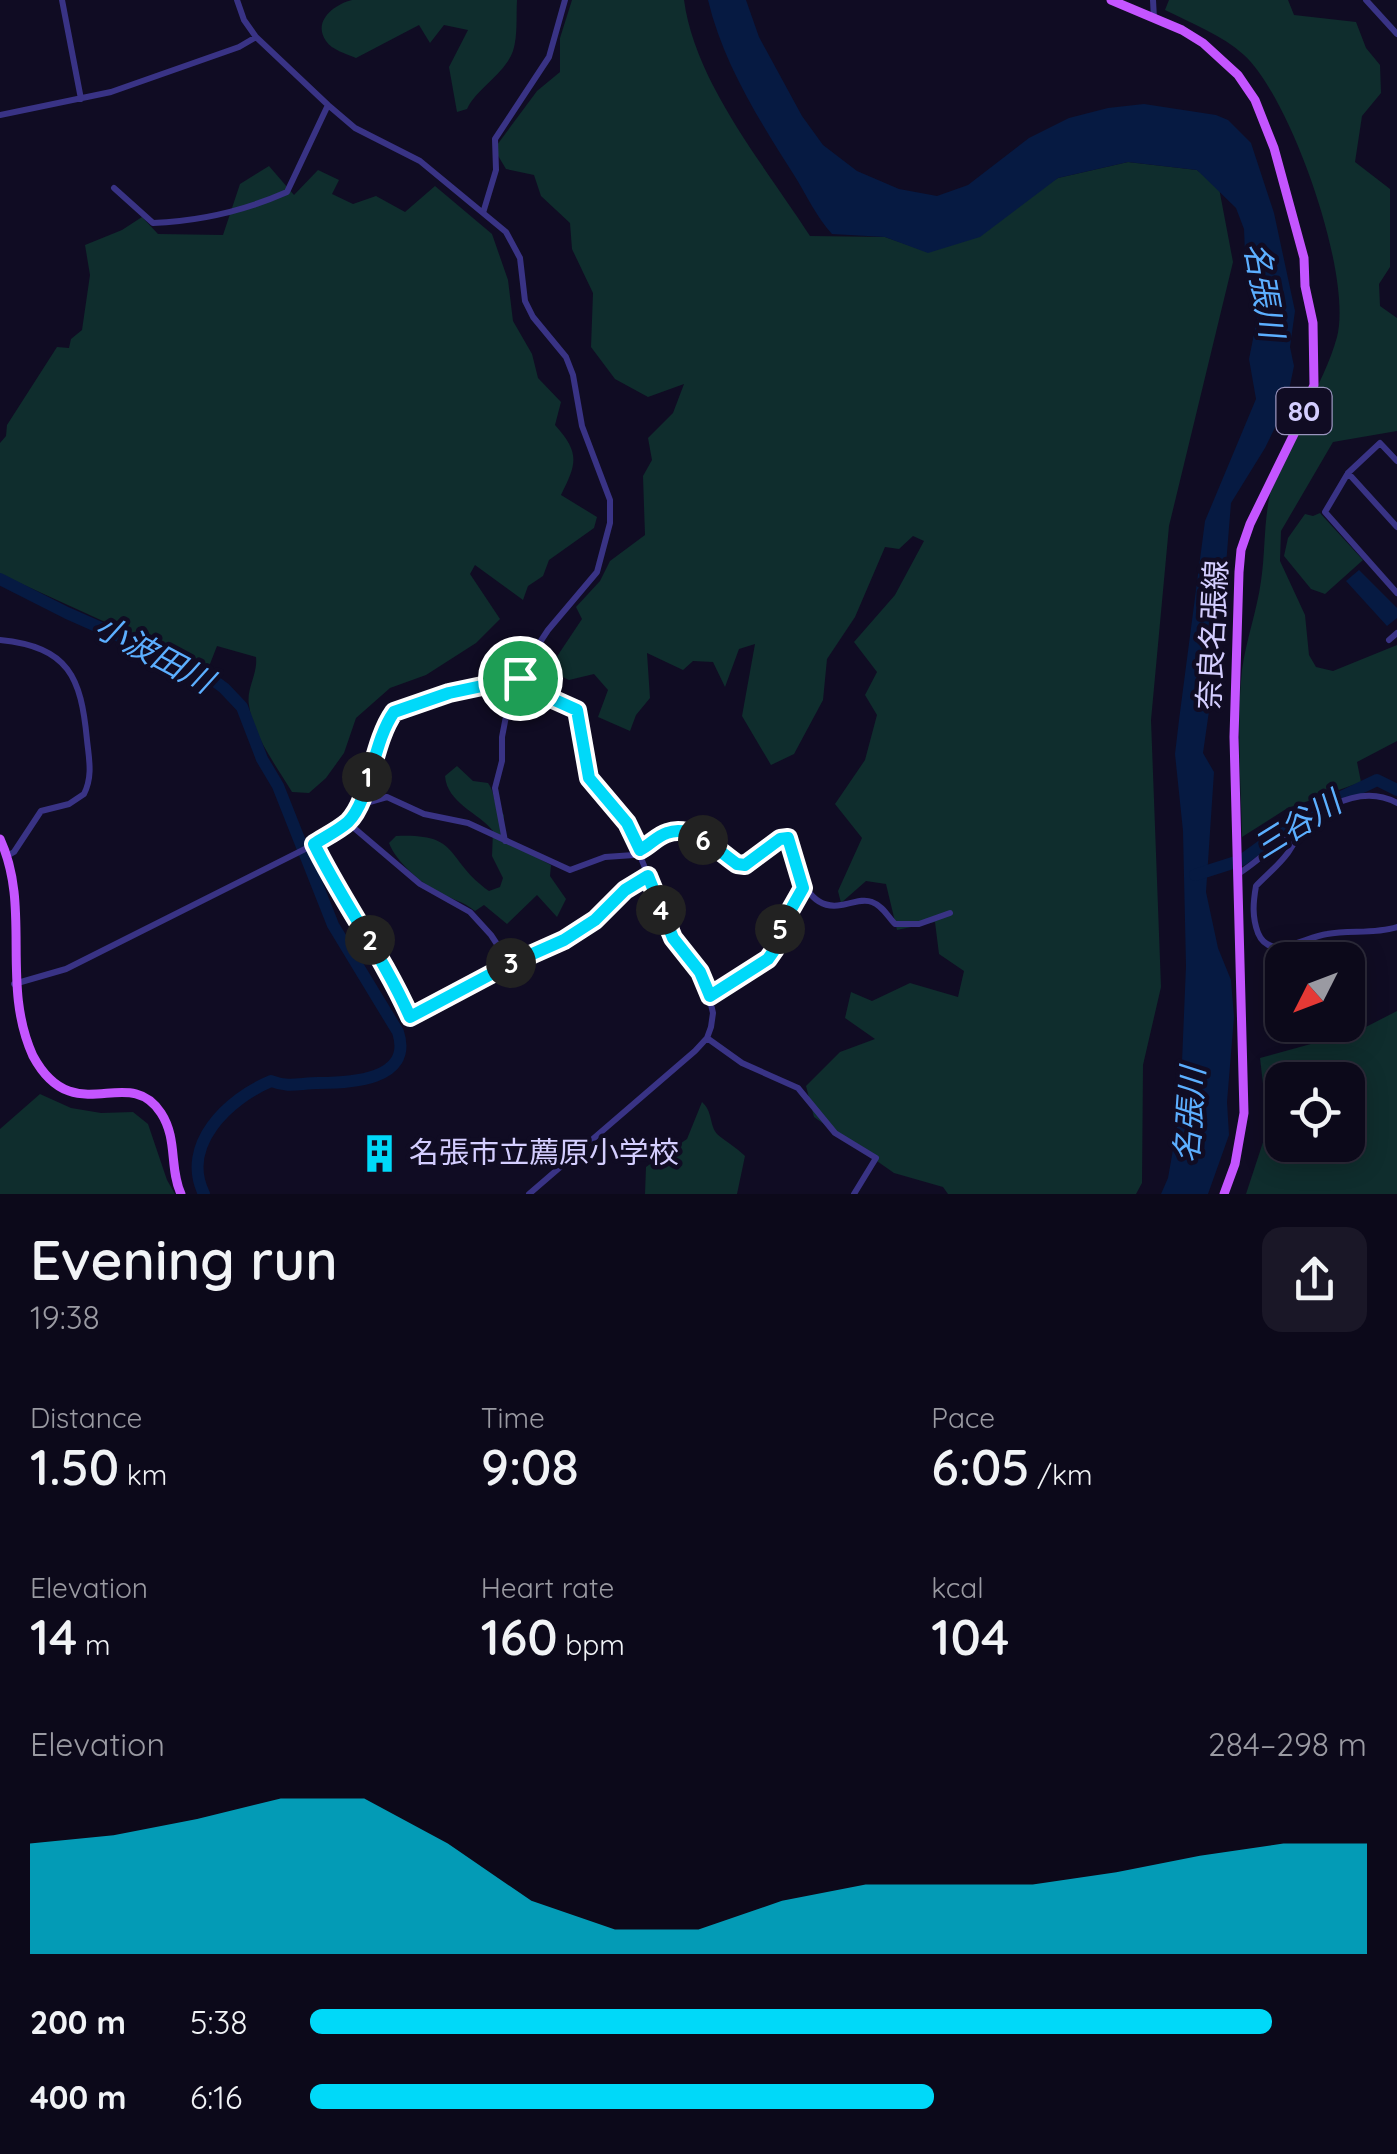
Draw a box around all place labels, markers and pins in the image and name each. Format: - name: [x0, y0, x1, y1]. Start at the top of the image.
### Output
- pin: [478, 636, 563, 721]
- pin: 1: [342, 752, 392, 802]
- pin: 6: [678, 815, 728, 865]
- pin: 4: [636, 885, 686, 935]
- pin: 5: [755, 904, 805, 954]
- pin: 2: [345, 915, 395, 965]
- pin: 3: [486, 938, 536, 988]
- building icon: 名張市立薦原小学校: [358, 1132, 400, 1174]
- place label: 名張市立薦原小学校: [409, 1133, 679, 1171]

